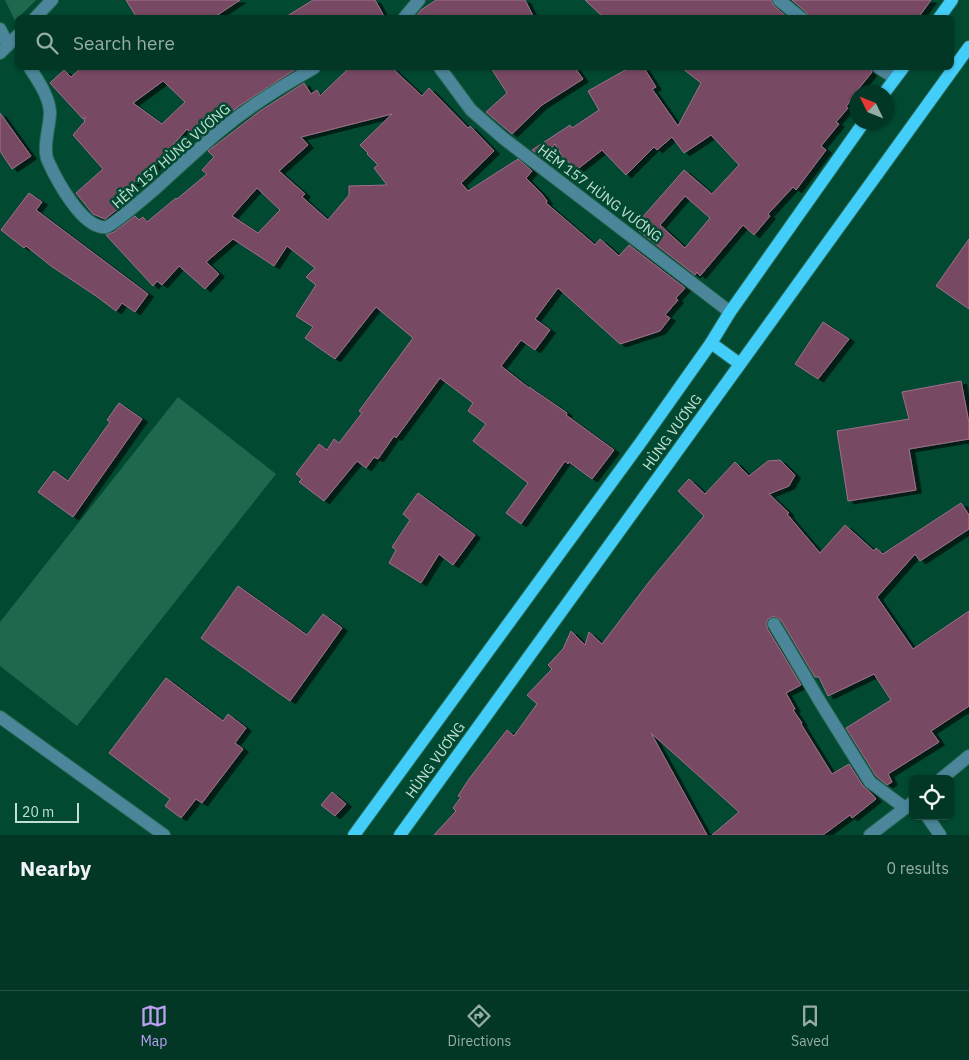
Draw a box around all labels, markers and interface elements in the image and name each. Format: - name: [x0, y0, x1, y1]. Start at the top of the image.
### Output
- search box: [15, 15, 954, 70]
- icon: search: [33, 29, 61, 57]
- text: Search here: [73, 31, 175, 55]
- north arrow: [849, 85, 894, 130]
- street label: HẺM 157 HÙNG VƯƠNG: [107, 99, 234, 212]
- street label: HẺM 157 HÙNG VƯƠNG: [534, 140, 666, 246]
- street label: HÙNG VƯƠNG: [637, 390, 706, 474]
- street label: HÙNG VƯƠNG: [400, 718, 469, 802]
- map controls: [909, 775, 954, 820]
- button: locate: [909, 775, 954, 820]
- scale bar: [15, 800, 79, 823]
- text: 20 m: [22, 803, 54, 821]
- text: Nearby: [20, 854, 91, 882]
- text: 0 results: [886, 858, 949, 878]
- tab: Map: [140, 1002, 168, 1050]
- tab: Directions: [448, 1002, 511, 1050]
- tab: Saved: [791, 1002, 829, 1050]

